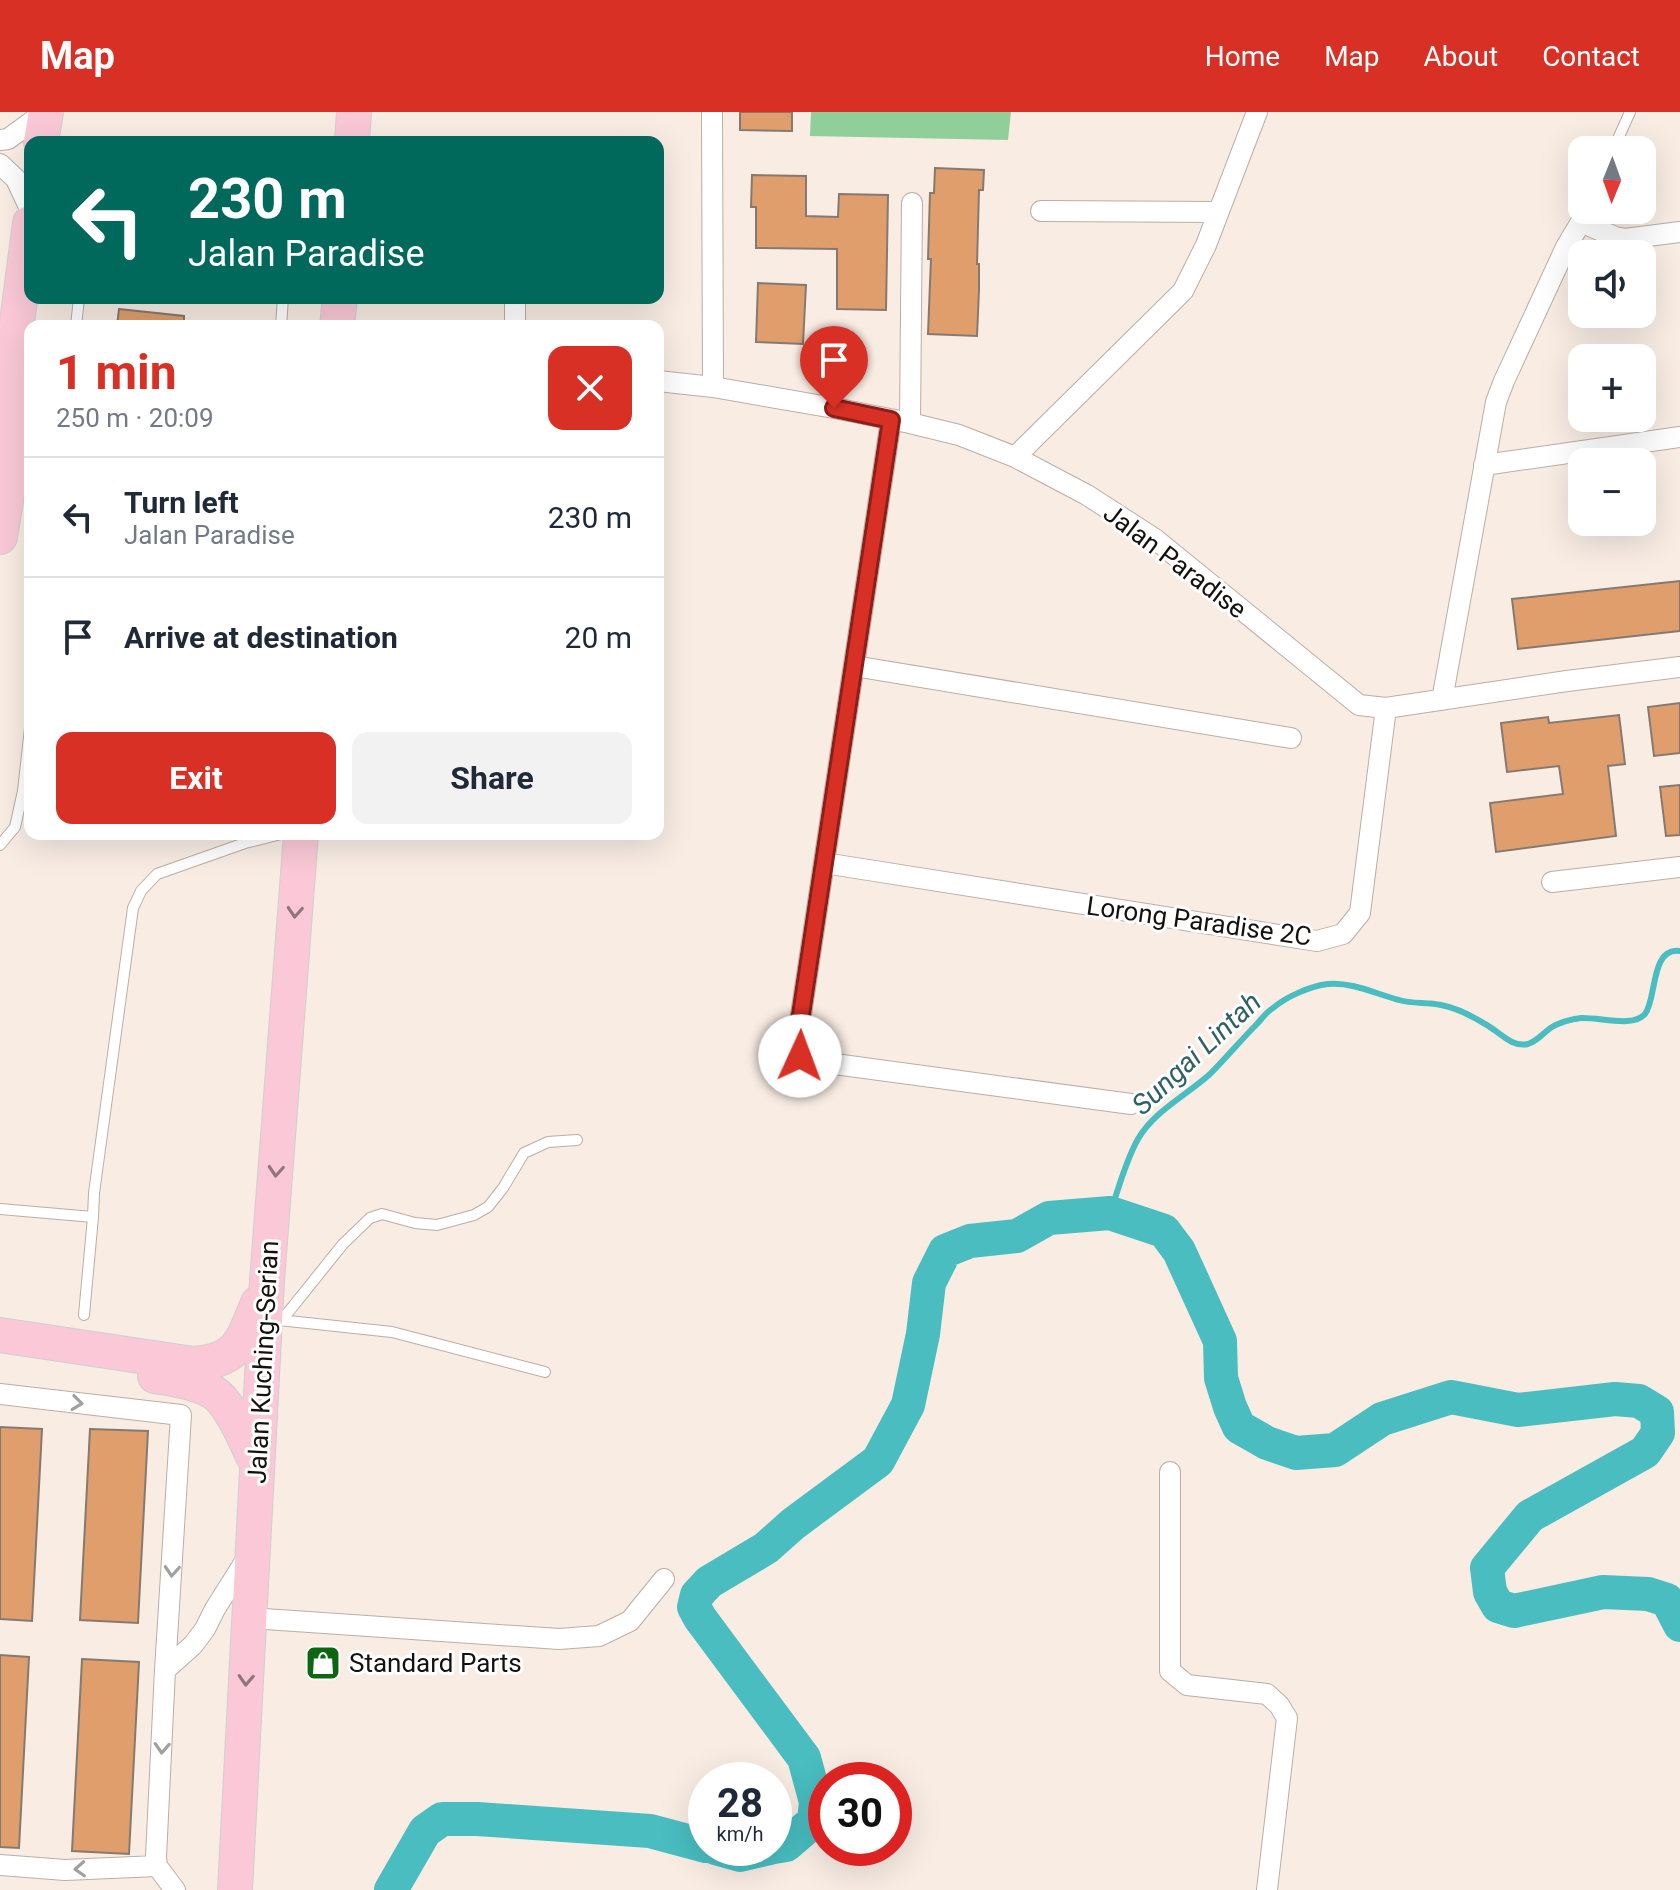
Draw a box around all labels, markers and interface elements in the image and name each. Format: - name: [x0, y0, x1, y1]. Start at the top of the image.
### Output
- text: Map: [40, 34, 115, 78]
- text: Home: [1205, 40, 1280, 73]
- text: Map: [1324, 40, 1380, 73]
- text: About: [1424, 40, 1498, 73]
- text: Contact: [1542, 40, 1640, 73]
- north arrow: [1568, 136, 1656, 224]
- map controls: [1568, 136, 1656, 536]
- text: 230 m: [188, 166, 347, 232]
- icon: left: [56, 168, 160, 272]
- text: Jalan Paradise: [188, 233, 425, 275]
- button: sound: [1568, 240, 1656, 328]
- pin: [800, 326, 868, 408]
- icon: arrive: [812, 338, 856, 382]
- text: 1 min: [56, 344, 177, 401]
- button: +: [1568, 344, 1656, 432]
- button: close: [548, 346, 632, 430]
- text: 250 m · 20:09: [56, 403, 214, 433]
- button: −: [1568, 448, 1656, 536]
- text: Turn left: [124, 485, 239, 520]
- icon: left: [56, 495, 100, 539]
- street label: Jalan Paradise: [1098, 498, 1252, 624]
- text: 230 m: [548, 500, 632, 535]
- text: Jalan Paradise: [124, 520, 295, 550]
- icon: arrive: [56, 615, 100, 659]
- text: Arrive at destination: [124, 620, 398, 655]
- text: 20 m: [565, 620, 632, 655]
- button: Exit: [56, 732, 336, 824]
- button: Share: [352, 732, 632, 824]
- street label: Lorong Paradise 2C: [1085, 890, 1313, 952]
- one-way arrow: [287, 906, 304, 919]
- water label: Sungai Lintah: [1125, 985, 1268, 1122]
- position arrow: [758, 1014, 842, 1098]
- one-way arrow: [268, 1165, 285, 1178]
- street label: Jalan Kuching-Serian: [242, 1240, 284, 1484]
- one-way arrow: [71, 1394, 84, 1411]
- one-way arrow: [164, 1565, 181, 1578]
- shop icon: Standard Parts: [304, 1644, 342, 1682]
- place label: Standard Parts: [349, 1648, 522, 1678]
- one-way arrow: [238, 1674, 255, 1687]
- one-way arrow: [153, 1742, 170, 1755]
- speed limit sign: 30: [808, 1762, 912, 1866]
- text: 28: [717, 1780, 763, 1827]
- text: km/h: [717, 1822, 763, 1846]
- one-way arrow: [73, 1861, 86, 1878]

